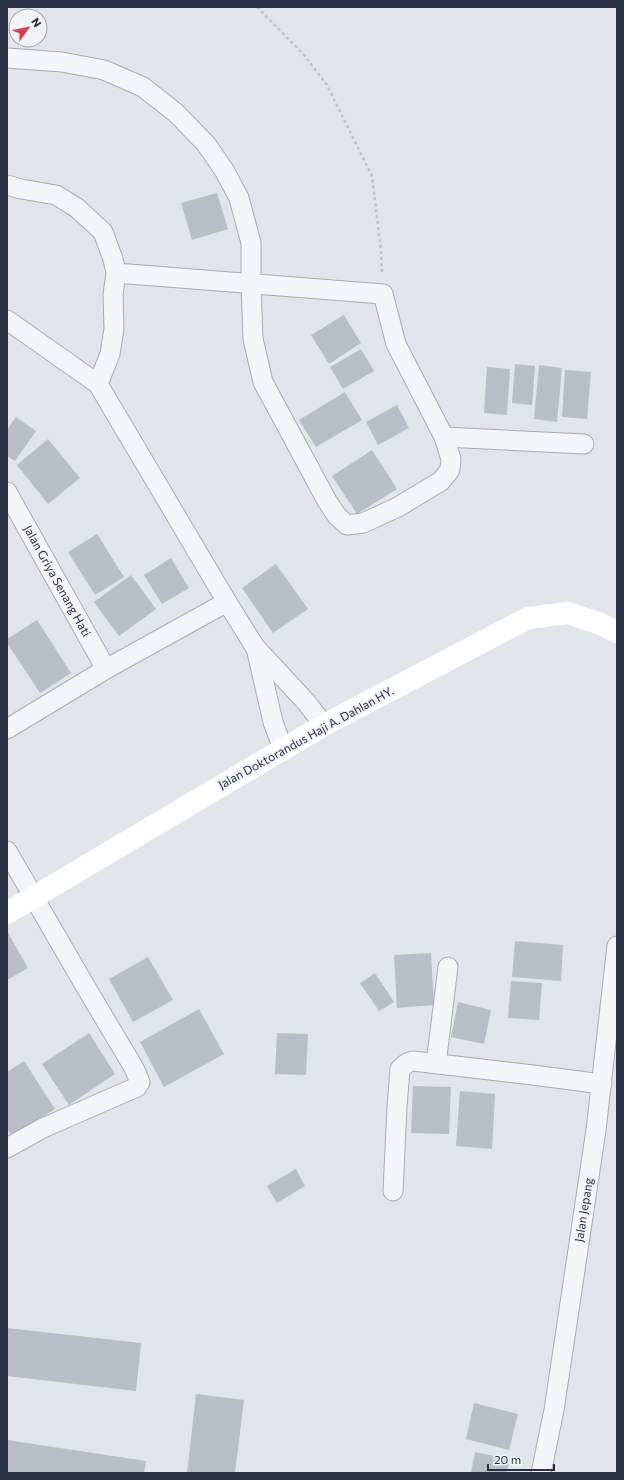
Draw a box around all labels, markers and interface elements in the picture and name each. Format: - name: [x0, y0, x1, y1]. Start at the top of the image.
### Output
- north arrow: [8, 8, 48, 48]
- text: N: [29, 15, 45, 29]
- street label: Jalan Griya Senang Hati: [21, 522, 94, 639]
- street label: Jalan Doktorandus Haji A. Dahlan HY.: [215, 683, 396, 792]
- street label: Jalan Jepang: [571, 1176, 596, 1243]
- scale bar: [488, 1446, 554, 1472]
- text: 20 m: [494, 1452, 521, 1466]

